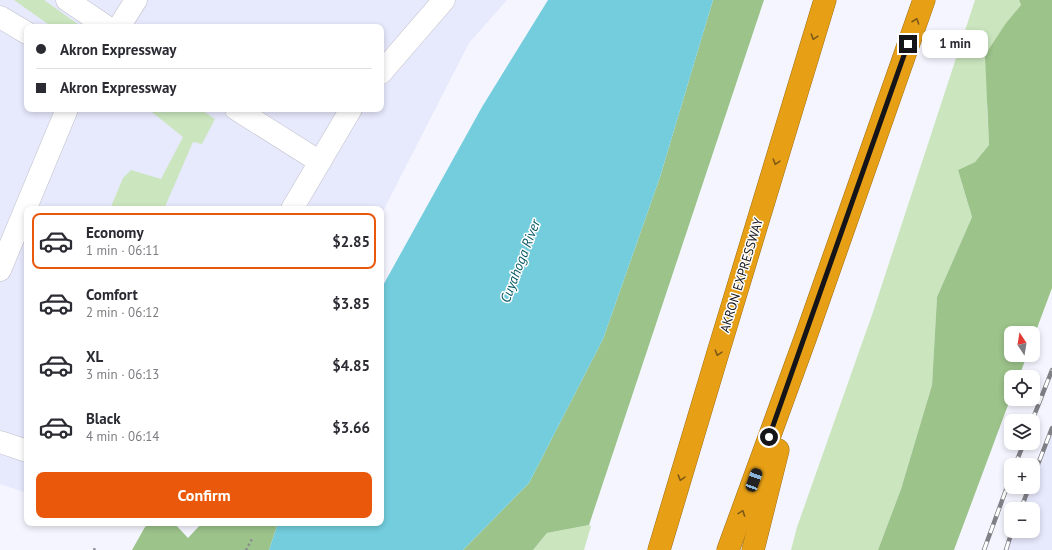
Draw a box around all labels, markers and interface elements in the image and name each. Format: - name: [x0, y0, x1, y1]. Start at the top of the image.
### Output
- one-way arrow: [912, 18, 920, 25]
- callout: 1 min: [922, 30, 988, 58]
- one-way arrow: [810, 34, 819, 41]
- route end: [899, 35, 917, 53]
- text: 1 min: [939, 35, 971, 52]
- text: Akron Expressway: [60, 40, 177, 59]
- text: Akron Expressway: [60, 78, 177, 97]
- one-way arrow: [772, 158, 781, 165]
- street label: AKRON EXPRESSWAY: [716, 215, 767, 335]
- water label: Cuyahoga River: [496, 216, 545, 305]
- icon: car: [38, 223, 74, 259]
- text: Economy: [86, 223, 144, 242]
- text: $2.85: [332, 232, 370, 251]
- text: 1 min · 06:11: [86, 242, 159, 259]
- icon: car: [38, 285, 74, 321]
- text: Comfort: [86, 285, 138, 304]
- text: $3.85: [332, 294, 370, 313]
- text: 2 min · 06:12: [86, 304, 159, 321]
- north arrow: [1004, 326, 1040, 362]
- map controls: [1004, 326, 1040, 538]
- icon: car: [38, 347, 74, 383]
- text: XL: [86, 347, 103, 366]
- one-way arrow: [714, 349, 723, 356]
- text: $4.85: [332, 356, 370, 375]
- text: 3 min · 06:13: [86, 366, 159, 383]
- button: locate: [1004, 370, 1040, 406]
- icon: car: [38, 409, 74, 445]
- text: Black: [86, 409, 121, 428]
- button: layers: [1004, 414, 1040, 450]
- text: $3.66: [332, 418, 370, 437]
- text: 4 min · 06:14: [86, 428, 159, 445]
- route start: [760, 428, 778, 446]
- button: +: [1004, 458, 1040, 494]
- car: [744, 467, 764, 493]
- button: Confirm: [36, 472, 372, 518]
- one-way arrow: [677, 474, 686, 481]
- button: −: [1004, 502, 1040, 538]
- one-way arrow: [737, 510, 745, 517]

